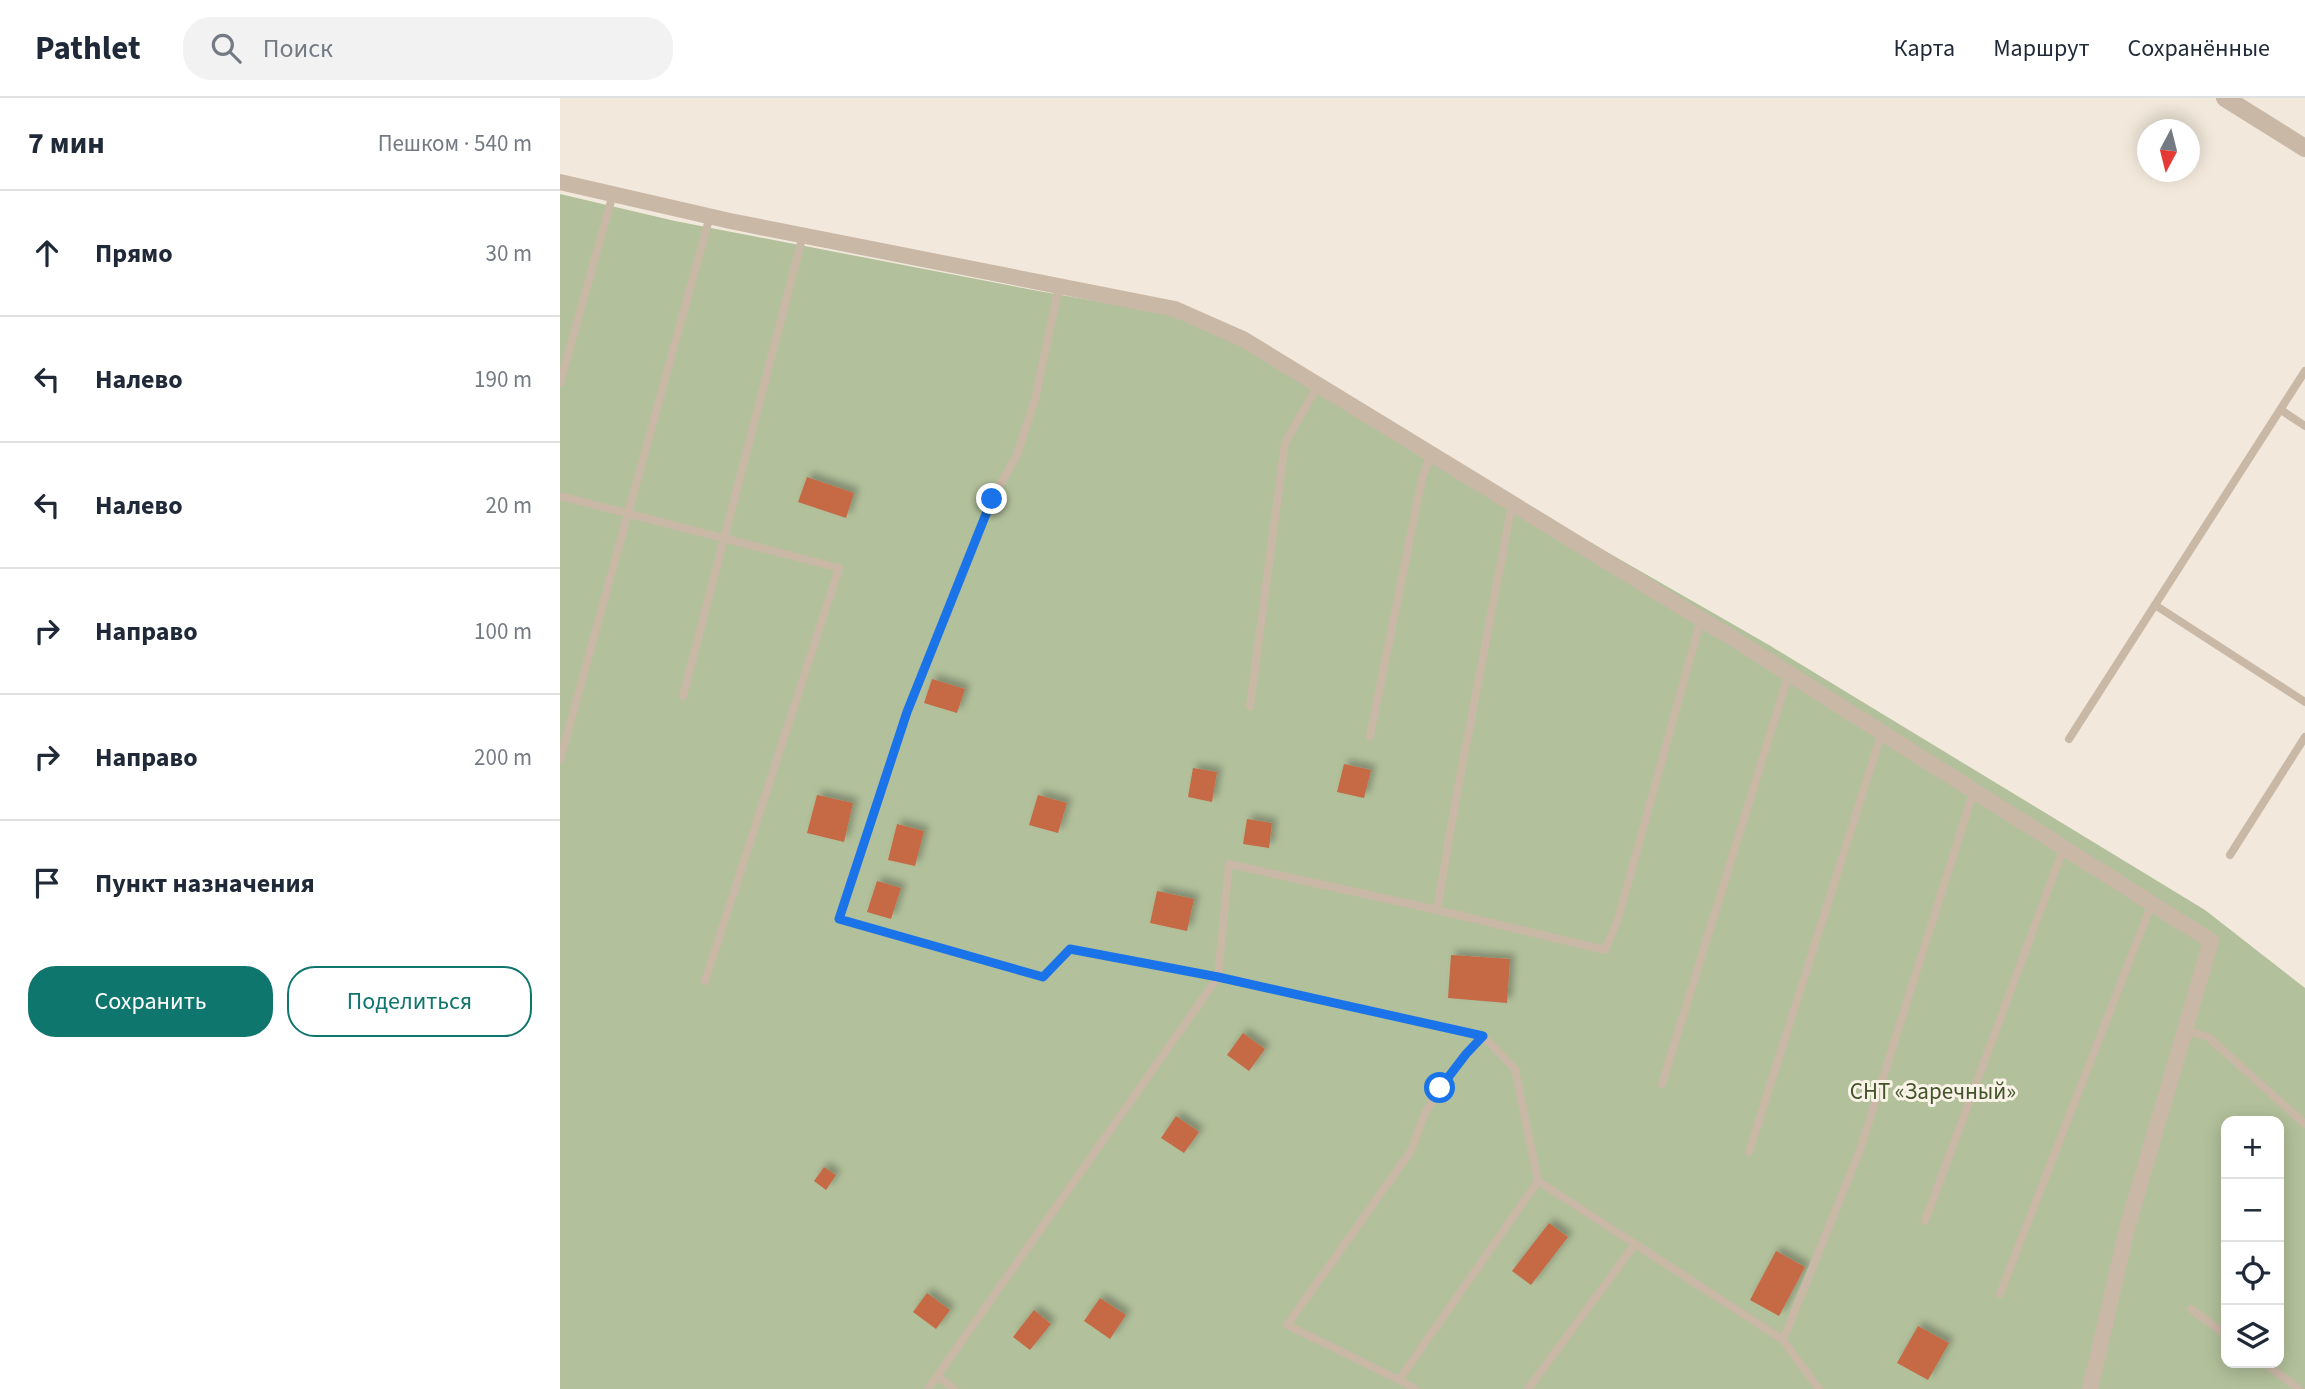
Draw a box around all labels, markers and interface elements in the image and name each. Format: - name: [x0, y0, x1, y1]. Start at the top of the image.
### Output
- search box: [183, 17, 673, 80]
- text: Pathlet: [35, 25, 141, 72]
- icon: search: [207, 29, 245, 67]
- text: Поиск: [263, 30, 333, 67]
- text: Карта: [1894, 31, 1955, 66]
- text: Маршрут: [1993, 31, 2089, 66]
- text: Сохранённые: [2127, 31, 2270, 66]
- north arrow: [2137, 119, 2200, 182]
- text: 7 мин: [28, 122, 105, 165]
- text: Пешком · 540 m: [378, 127, 532, 160]
- icon: ahead: [28, 234, 66, 272]
- text: Прямо: [95, 235, 173, 272]
- text: 30 m: [485, 237, 532, 270]
- icon: left: [28, 360, 66, 398]
- text: Налево: [95, 361, 183, 398]
- text: 190 m: [474, 363, 532, 396]
- route end: [976, 483, 1007, 514]
- icon: left: [28, 486, 66, 524]
- text: Налево: [95, 487, 183, 524]
- text: 20 m: [485, 489, 532, 522]
- icon: right: [28, 612, 66, 650]
- text: Направо: [95, 613, 198, 650]
- text: 100 m: [474, 615, 532, 648]
- icon: right: [28, 738, 66, 776]
- text: Направо: [95, 739, 198, 776]
- text: 200 m: [474, 741, 532, 774]
- icon: arrive: [28, 864, 66, 902]
- text: Пункт назначения: [95, 865, 315, 902]
- button: Сохранить: [28, 966, 273, 1037]
- button: Поделиться: [287, 966, 532, 1037]
- route start: [1424, 1072, 1455, 1103]
- park label: СНТ «Заречный»: [1850, 1075, 2016, 1108]
- map controls: [2221, 1116, 2284, 1368]
- button: +: [2221, 1116, 2284, 1179]
- button: −: [2221, 1179, 2284, 1242]
- button: locate: [2221, 1242, 2284, 1305]
- button: layers: [2221, 1305, 2284, 1368]

